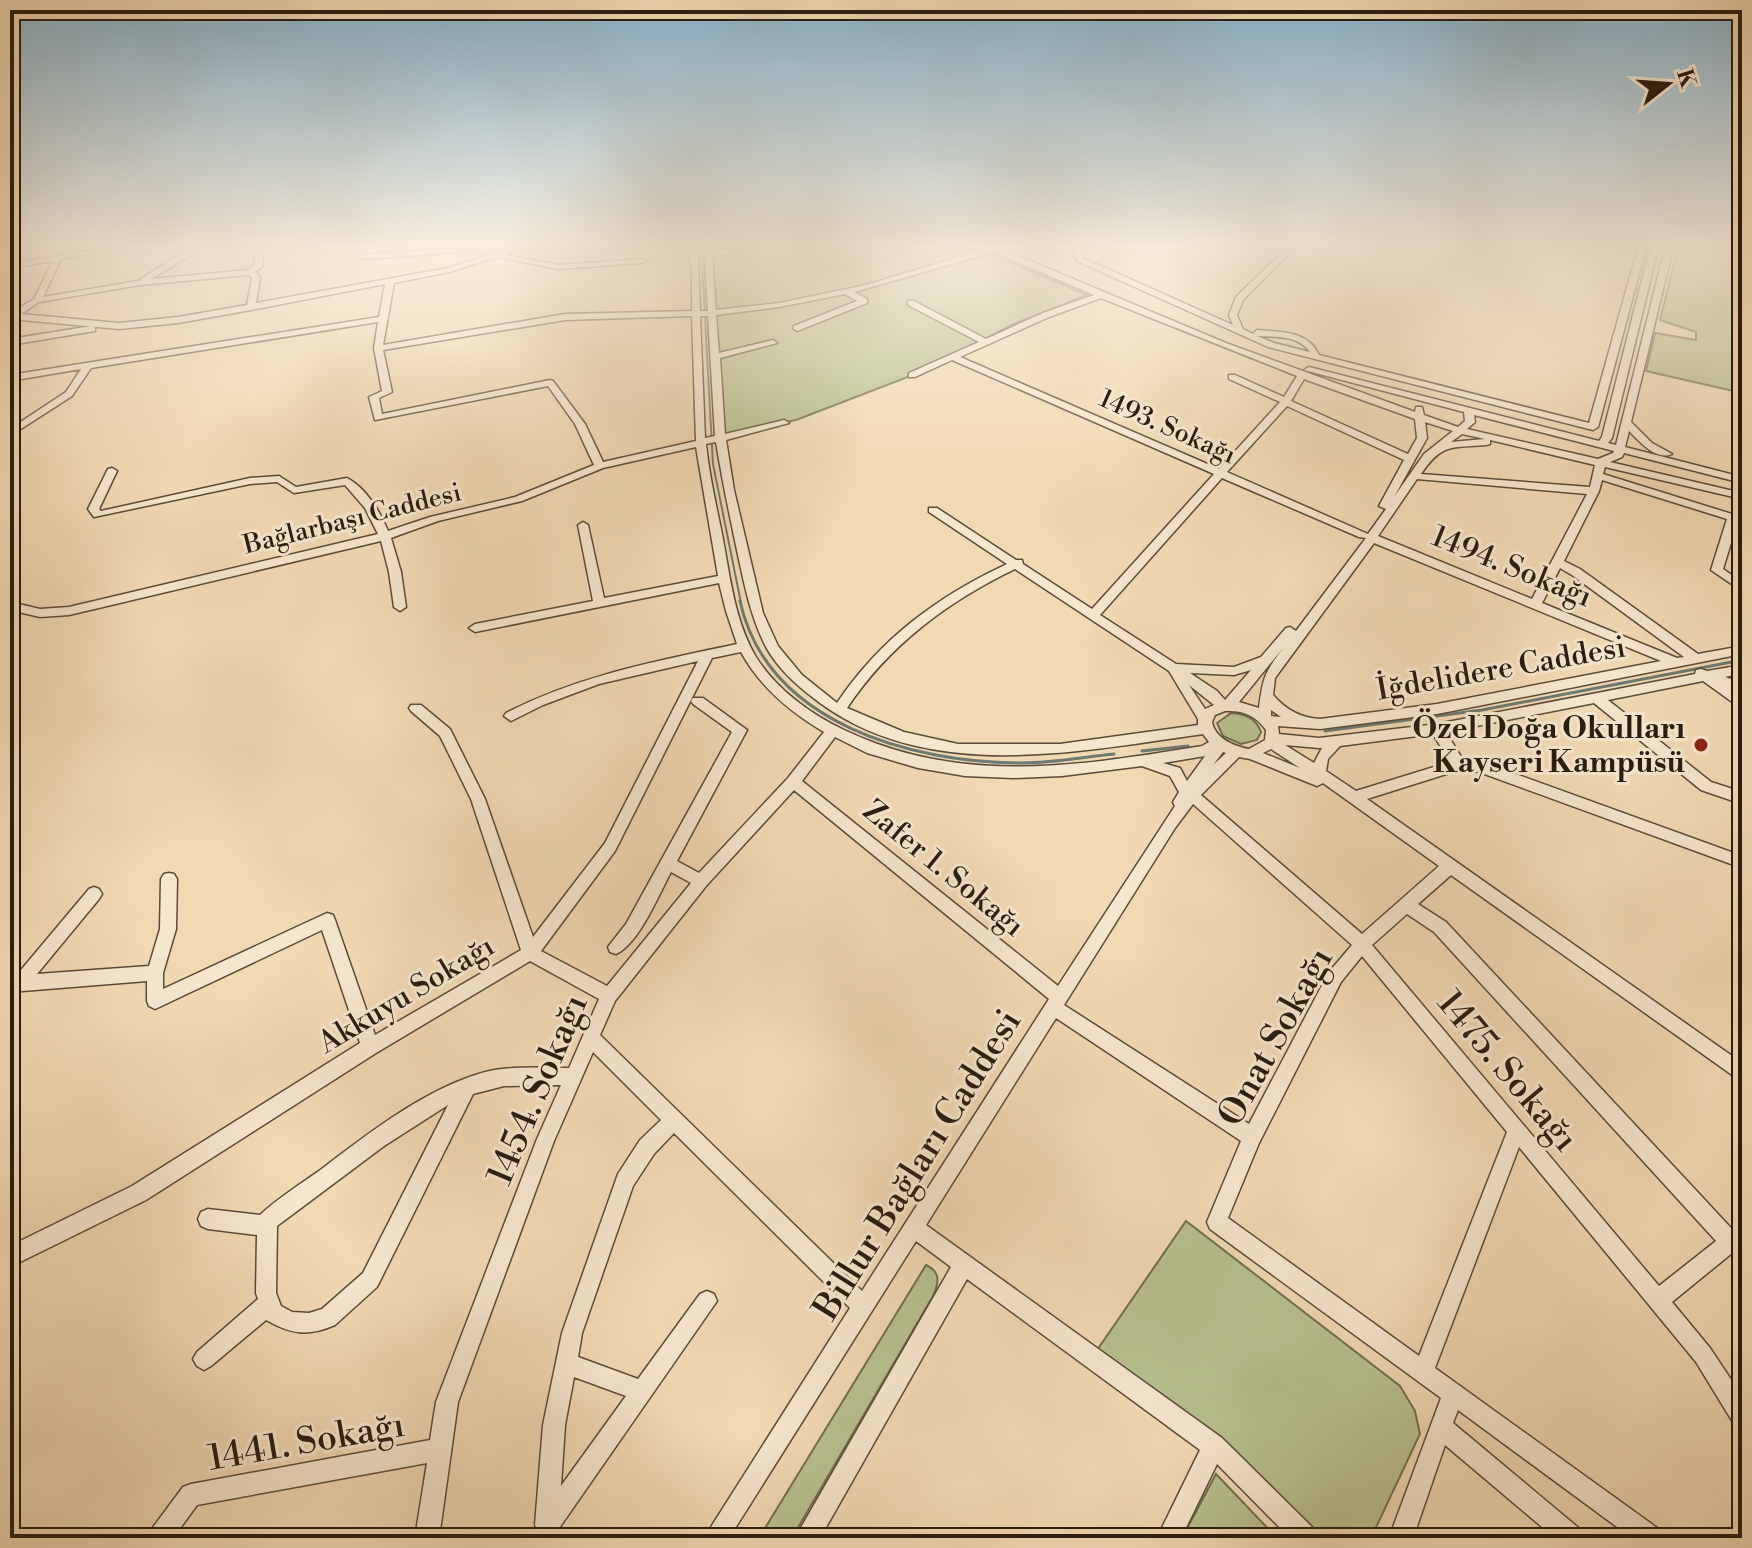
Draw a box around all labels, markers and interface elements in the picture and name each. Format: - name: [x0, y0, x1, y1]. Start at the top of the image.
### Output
- north arrow: [1628, 44, 1708, 124]
- text: K: [1670, 66, 1702, 92]
- street label: 1493. Sokağı: [1094, 383, 1241, 471]
- street label: Bağlarbaşı Caddesi: [239, 476, 465, 562]
- street label: 1494. Sokağı: [1426, 518, 1598, 616]
- street label: İğdelidere Caddesi: [1374, 627, 1629, 710]
- place label: Özel Doğa Okulları Kayseri Kampüsü: [1412, 708, 1686, 782]
- marker: Özel Doğa Okulları Kayseri Kampüsü: [1692, 736, 1710, 754]
- street label: Zafer 1. Sokağı: [855, 792, 1032, 946]
- street label: Akkuyu Sokağı: [311, 927, 502, 1063]
- street label: Onat Sokağı: [1209, 940, 1344, 1135]
- street label: 1475. Sokağı: [1427, 982, 1587, 1161]
- street label: 1454. Sokağı: [478, 988, 599, 1192]
- street label: Billur Bağları Caddesi: [804, 1002, 1032, 1330]
- street label: 1441. Sokağı: [205, 1403, 408, 1482]

